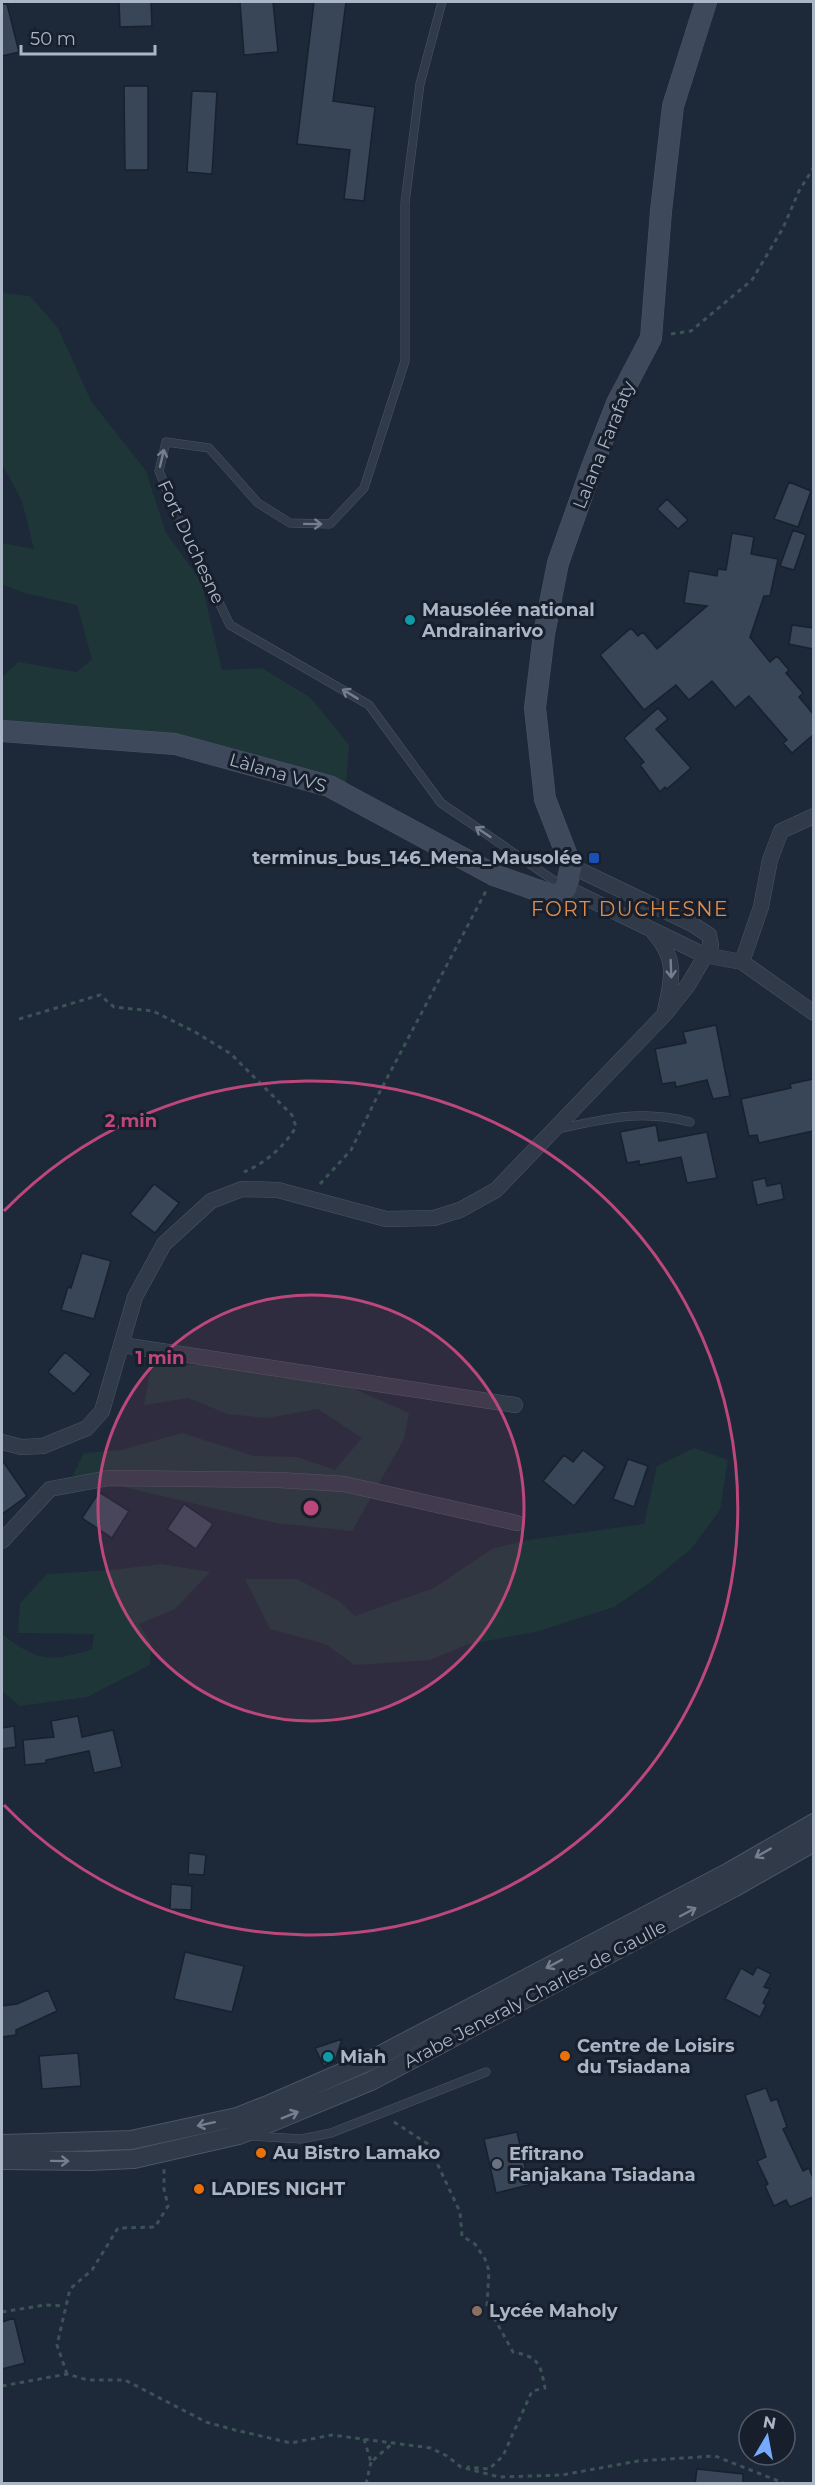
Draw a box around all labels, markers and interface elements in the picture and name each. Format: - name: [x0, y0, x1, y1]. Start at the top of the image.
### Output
- scale bar: [21, 18, 154, 56]
- text: 50 m: [30, 28, 76, 50]
- street label: Lalana Farafaty: [568, 378, 640, 512]
- one-way arrow: [157, 449, 168, 469]
- street label: Fort Duchesne: [153, 477, 229, 607]
- one-way arrow: [303, 518, 323, 529]
- place label: Mausolée national Andrainarivo: [421, 599, 595, 642]
- marker: Mausolée national Andrainarivo: [403, 613, 417, 627]
- one-way arrow: [342, 688, 359, 700]
- street label: Làlana VVS: [227, 749, 329, 797]
- one-way arrow: [475, 826, 492, 838]
- place label: terminus_bus_146_Mena_Mausolée: [252, 847, 582, 869]
- marker: terminus_bus_146_Mena_Mausolée: [587, 851, 601, 865]
- district label: FORT DUCHESNE: [531, 897, 729, 921]
- one-way arrow: [665, 959, 677, 979]
- text: 2 min: [105, 1110, 157, 1132]
- text: 1 min: [136, 1347, 184, 1369]
- centre of rings: [301, 1498, 321, 1518]
- one-way arrow: [755, 1847, 772, 1859]
- one-way arrow: [679, 1906, 697, 1917]
- street label: Arabe Jeneraly Charles de Gaulle: [400, 1915, 670, 2073]
- one-way arrow: [546, 1958, 563, 1970]
- place label: Centre de Loisirs du Tsiadana: [577, 2035, 735, 2078]
- place label: Miah: [340, 2046, 386, 2068]
- marker: Centre de Loisirs du Tsiadana: [558, 2049, 572, 2063]
- marker: Miah: [321, 2050, 335, 2064]
- one-way arrow: [281, 2108, 299, 2119]
- one-way arrow: [196, 2118, 215, 2130]
- place label: Au Bistro Lamako: [272, 2142, 441, 2164]
- place label: Efitrano Fanjakana Tsiadana: [509, 2143, 696, 2186]
- marker: Au Bistro Lamako: [254, 2146, 268, 2160]
- one-way arrow: [49, 2155, 69, 2166]
- marker: Efitrano Fanjakana Tsiadana: [490, 2157, 504, 2171]
- place label: LADIES NIGHT: [211, 2178, 346, 2200]
- marker: LADIES NIGHT: [192, 2182, 206, 2196]
- place label: Lycée Maholy: [489, 2300, 618, 2322]
- marker: Lycée Maholy: [470, 2304, 484, 2318]
- north arrow: [737, 2407, 797, 2467]
- text: N: [761, 2412, 778, 2433]

